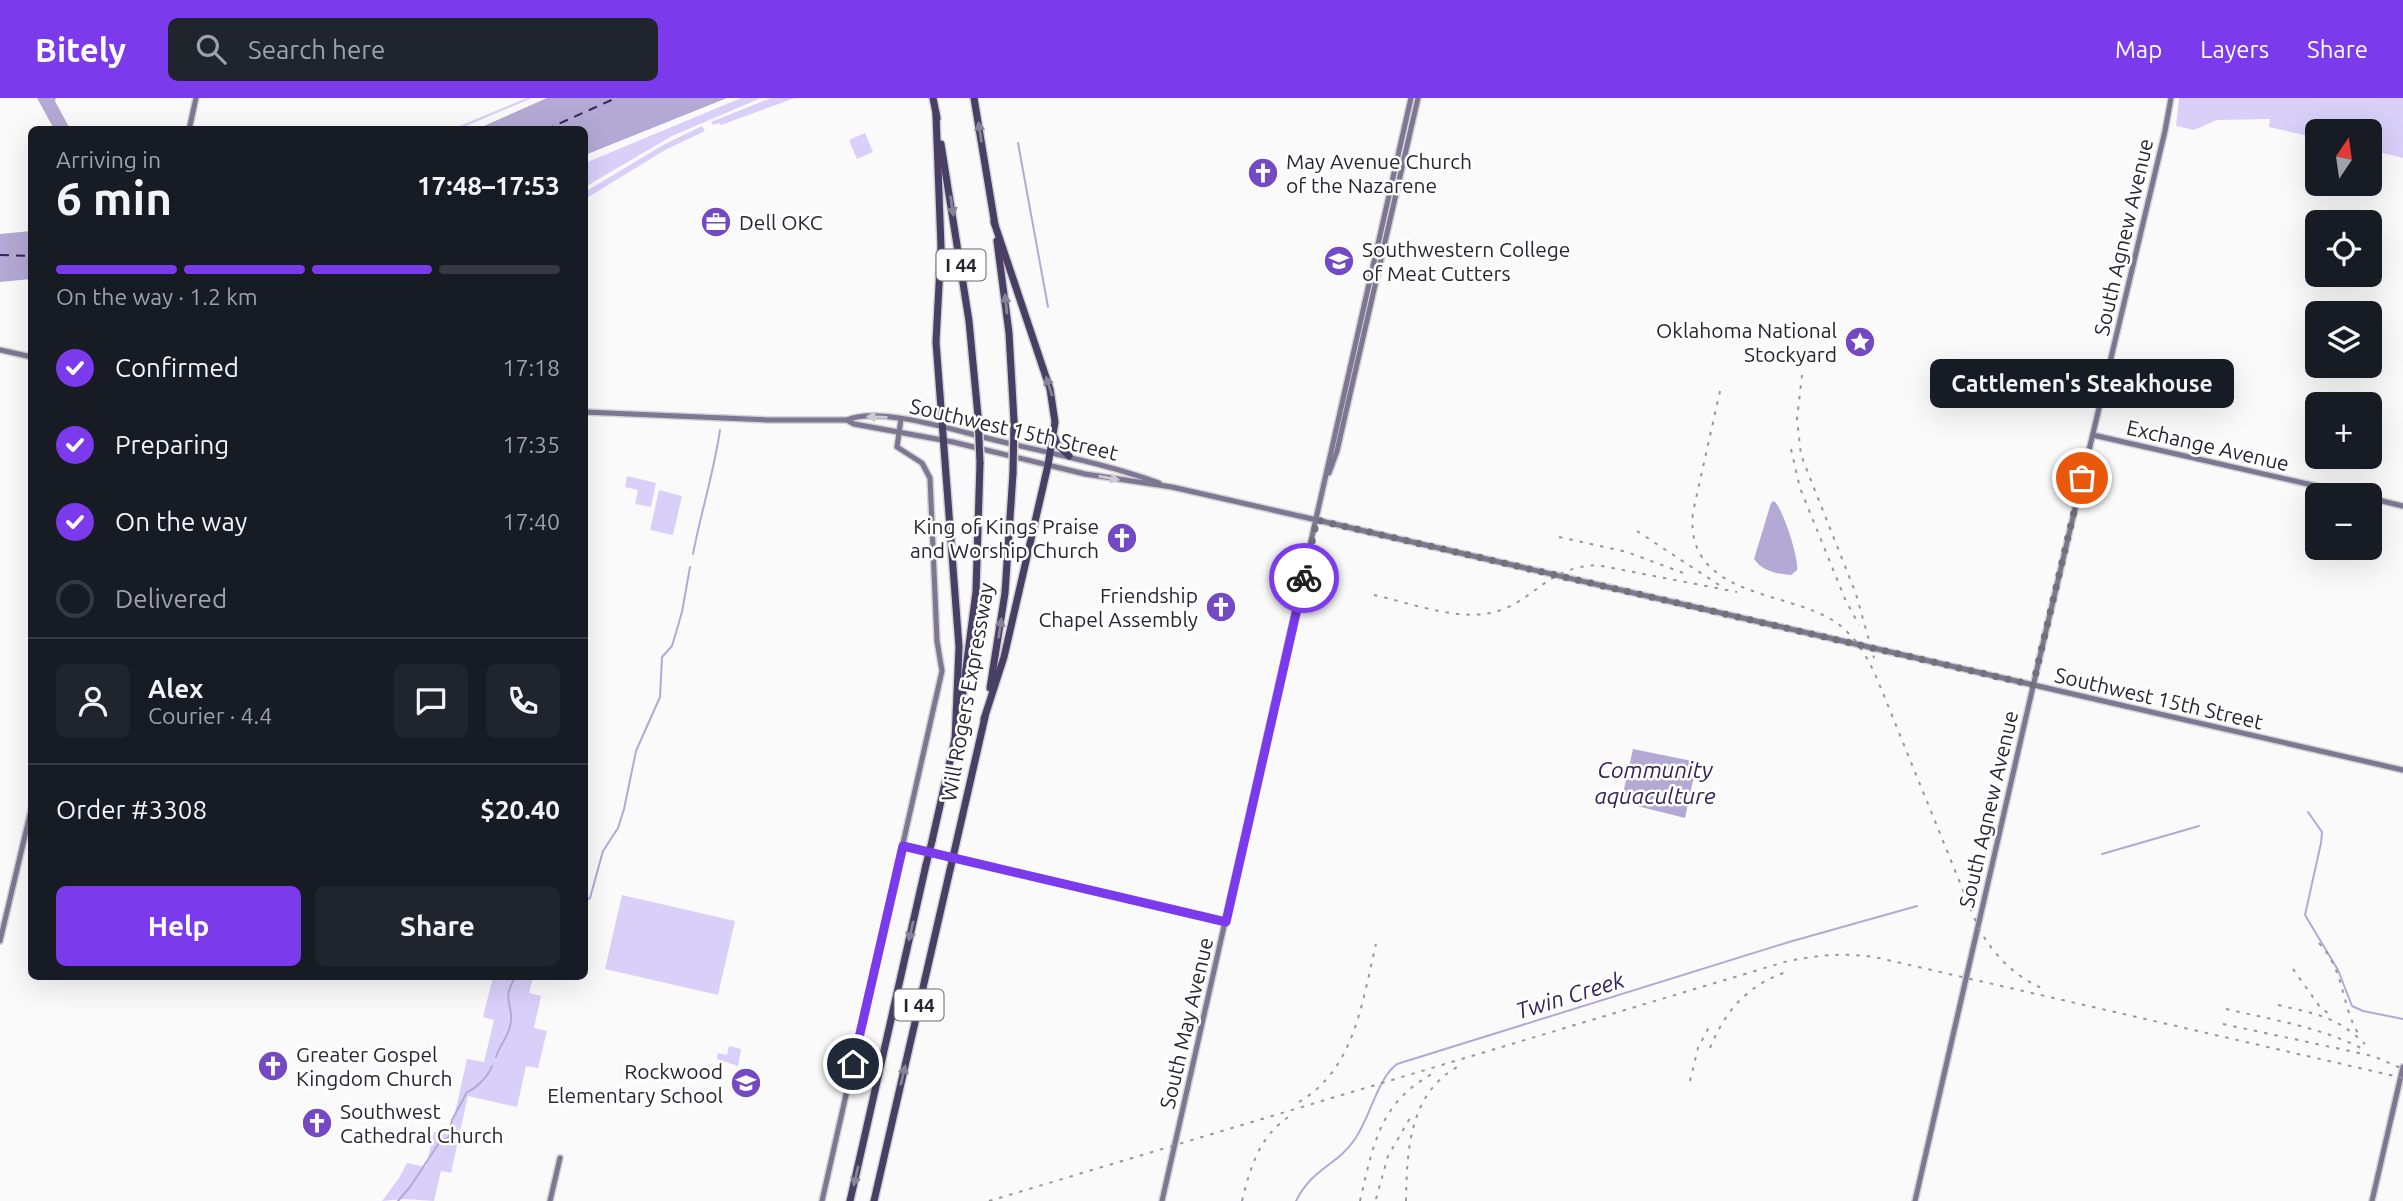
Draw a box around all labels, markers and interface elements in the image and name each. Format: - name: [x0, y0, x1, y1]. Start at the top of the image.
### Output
- search box: [168, 18, 658, 81]
- icon: search: [192, 30, 230, 68]
- text: Bitely: [35, 31, 126, 68]
- text: Search here: [248, 35, 385, 64]
- text: Map: [2115, 36, 2162, 63]
- text: Layers: [2200, 36, 2269, 63]
- text: Share: [2307, 36, 2368, 63]
- north arrow: [2305, 119, 2382, 196]
- map controls: [2305, 119, 2382, 560]
- one-way arrow: [974, 121, 985, 143]
- street label: South Agnew Avenue: [2089, 136, 2157, 338]
- text: Arriving in: [56, 147, 161, 172]
- place label: May Avenue Church of the Nazarene: [1286, 149, 1472, 197]
- church icon: May Avenue Church of the Nazarene: [1246, 156, 1280, 190]
- text: 17:48–17:53: [417, 171, 560, 200]
- text: 6 min: [56, 172, 172, 224]
- one-way arrow: [947, 195, 958, 217]
- office icon: Dell OKC: [699, 205, 733, 239]
- place label: Dell OKC: [739, 210, 823, 234]
- button: locate: [2305, 210, 2382, 287]
- place label: Southwestern College of Meat Cutters: [1362, 237, 1570, 285]
- school or university icon: Southwestern College of Meat Cutters: [1322, 244, 1356, 278]
- road number: I 44: [936, 250, 986, 280]
- text: On the way · 1.2 km: [56, 284, 258, 309]
- one-way arrow: [1000, 293, 1011, 315]
- button: layers: [2305, 301, 2382, 378]
- place label: Oklahoma National Stockyard: [1656, 318, 1837, 366]
- place icon: Oklahoma National Stockyard: [1843, 325, 1877, 359]
- icon: check: [56, 349, 94, 387]
- text: Confirmed: [115, 353, 239, 382]
- text: 17:18: [502, 355, 560, 380]
- callout: Cattlemen's Steakhouse: [1930, 359, 2234, 408]
- text: Cattlemen's Steakhouse: [1951, 371, 2213, 396]
- one-way arrow: [1043, 375, 1053, 396]
- button: +: [2305, 392, 2382, 469]
- street label: Southwest 15th Street: [908, 393, 1120, 465]
- one-way arrow: [866, 412, 888, 423]
- street label: Exchange Avenue: [2124, 415, 2292, 475]
- icon: check: [56, 426, 94, 464]
- text: Preparing: [115, 430, 229, 459]
- text: 17:35: [502, 432, 560, 457]
- pin: [2052, 448, 2112, 508]
- icon: bag: [2063, 459, 2101, 497]
- one-way arrow: [1098, 473, 1120, 484]
- button: −: [2305, 483, 2382, 560]
- icon: check: [56, 503, 94, 541]
- text: On the way: [115, 507, 247, 536]
- text: 17:40: [502, 509, 560, 534]
- place label: King of Kings Praise and Worship Church: [910, 514, 1099, 562]
- church icon: King of Kings Praise and Worship Church: [1105, 521, 1139, 555]
- courier: [1269, 543, 1339, 613]
- icon: bike: [1285, 559, 1323, 597]
- street label: Will Rogers Expressway: [936, 581, 998, 803]
- place label: Friendship Chapel Assembly: [1038, 583, 1198, 631]
- text: Delivered: [115, 584, 227, 613]
- church icon: Friendship Chapel Assembly: [1204, 590, 1238, 624]
- one-way arrow: [995, 616, 1006, 638]
- street label: Southwest 15th Street: [2053, 662, 2265, 734]
- button: person: [56, 664, 130, 738]
- button: chat: [394, 664, 468, 738]
- button: phone: [486, 664, 560, 738]
- text: Alex: [148, 674, 203, 703]
- text: Courier · 4.4: [148, 703, 272, 728]
- street label: South Agnew Avenue: [1954, 708, 2022, 910]
- water label: Community aquaculture: [1594, 757, 1716, 808]
- text: Order #3308: [56, 795, 207, 824]
- text: $20.40: [480, 795, 560, 824]
- button: Help: [56, 886, 301, 966]
- button: Share: [315, 886, 560, 966]
- one-way arrow: [906, 920, 917, 942]
- street label: South May Avenue: [1155, 935, 1217, 1111]
- water label: Twin Creek: [1513, 967, 1627, 1023]
- road number: I 44: [894, 990, 944, 1021]
- pin: [823, 1034, 883, 1094]
- place label: Greater Gospel Kingdom Church: [296, 1042, 452, 1090]
- icon: home: [834, 1045, 872, 1083]
- church icon: Greater Gospel Kingdom Church: [256, 1049, 290, 1083]
- place label: Rockwood Elementary School: [547, 1059, 723, 1107]
- one-way arrow: [898, 1064, 909, 1086]
- school or university icon: Rockwood Elementary School: [729, 1066, 763, 1100]
- place label: Southwest Cathedral Church: [340, 1099, 503, 1147]
- church icon: Southwest Cathedral Church: [300, 1106, 334, 1140]
- one-way arrow: [850, 1165, 861, 1187]

